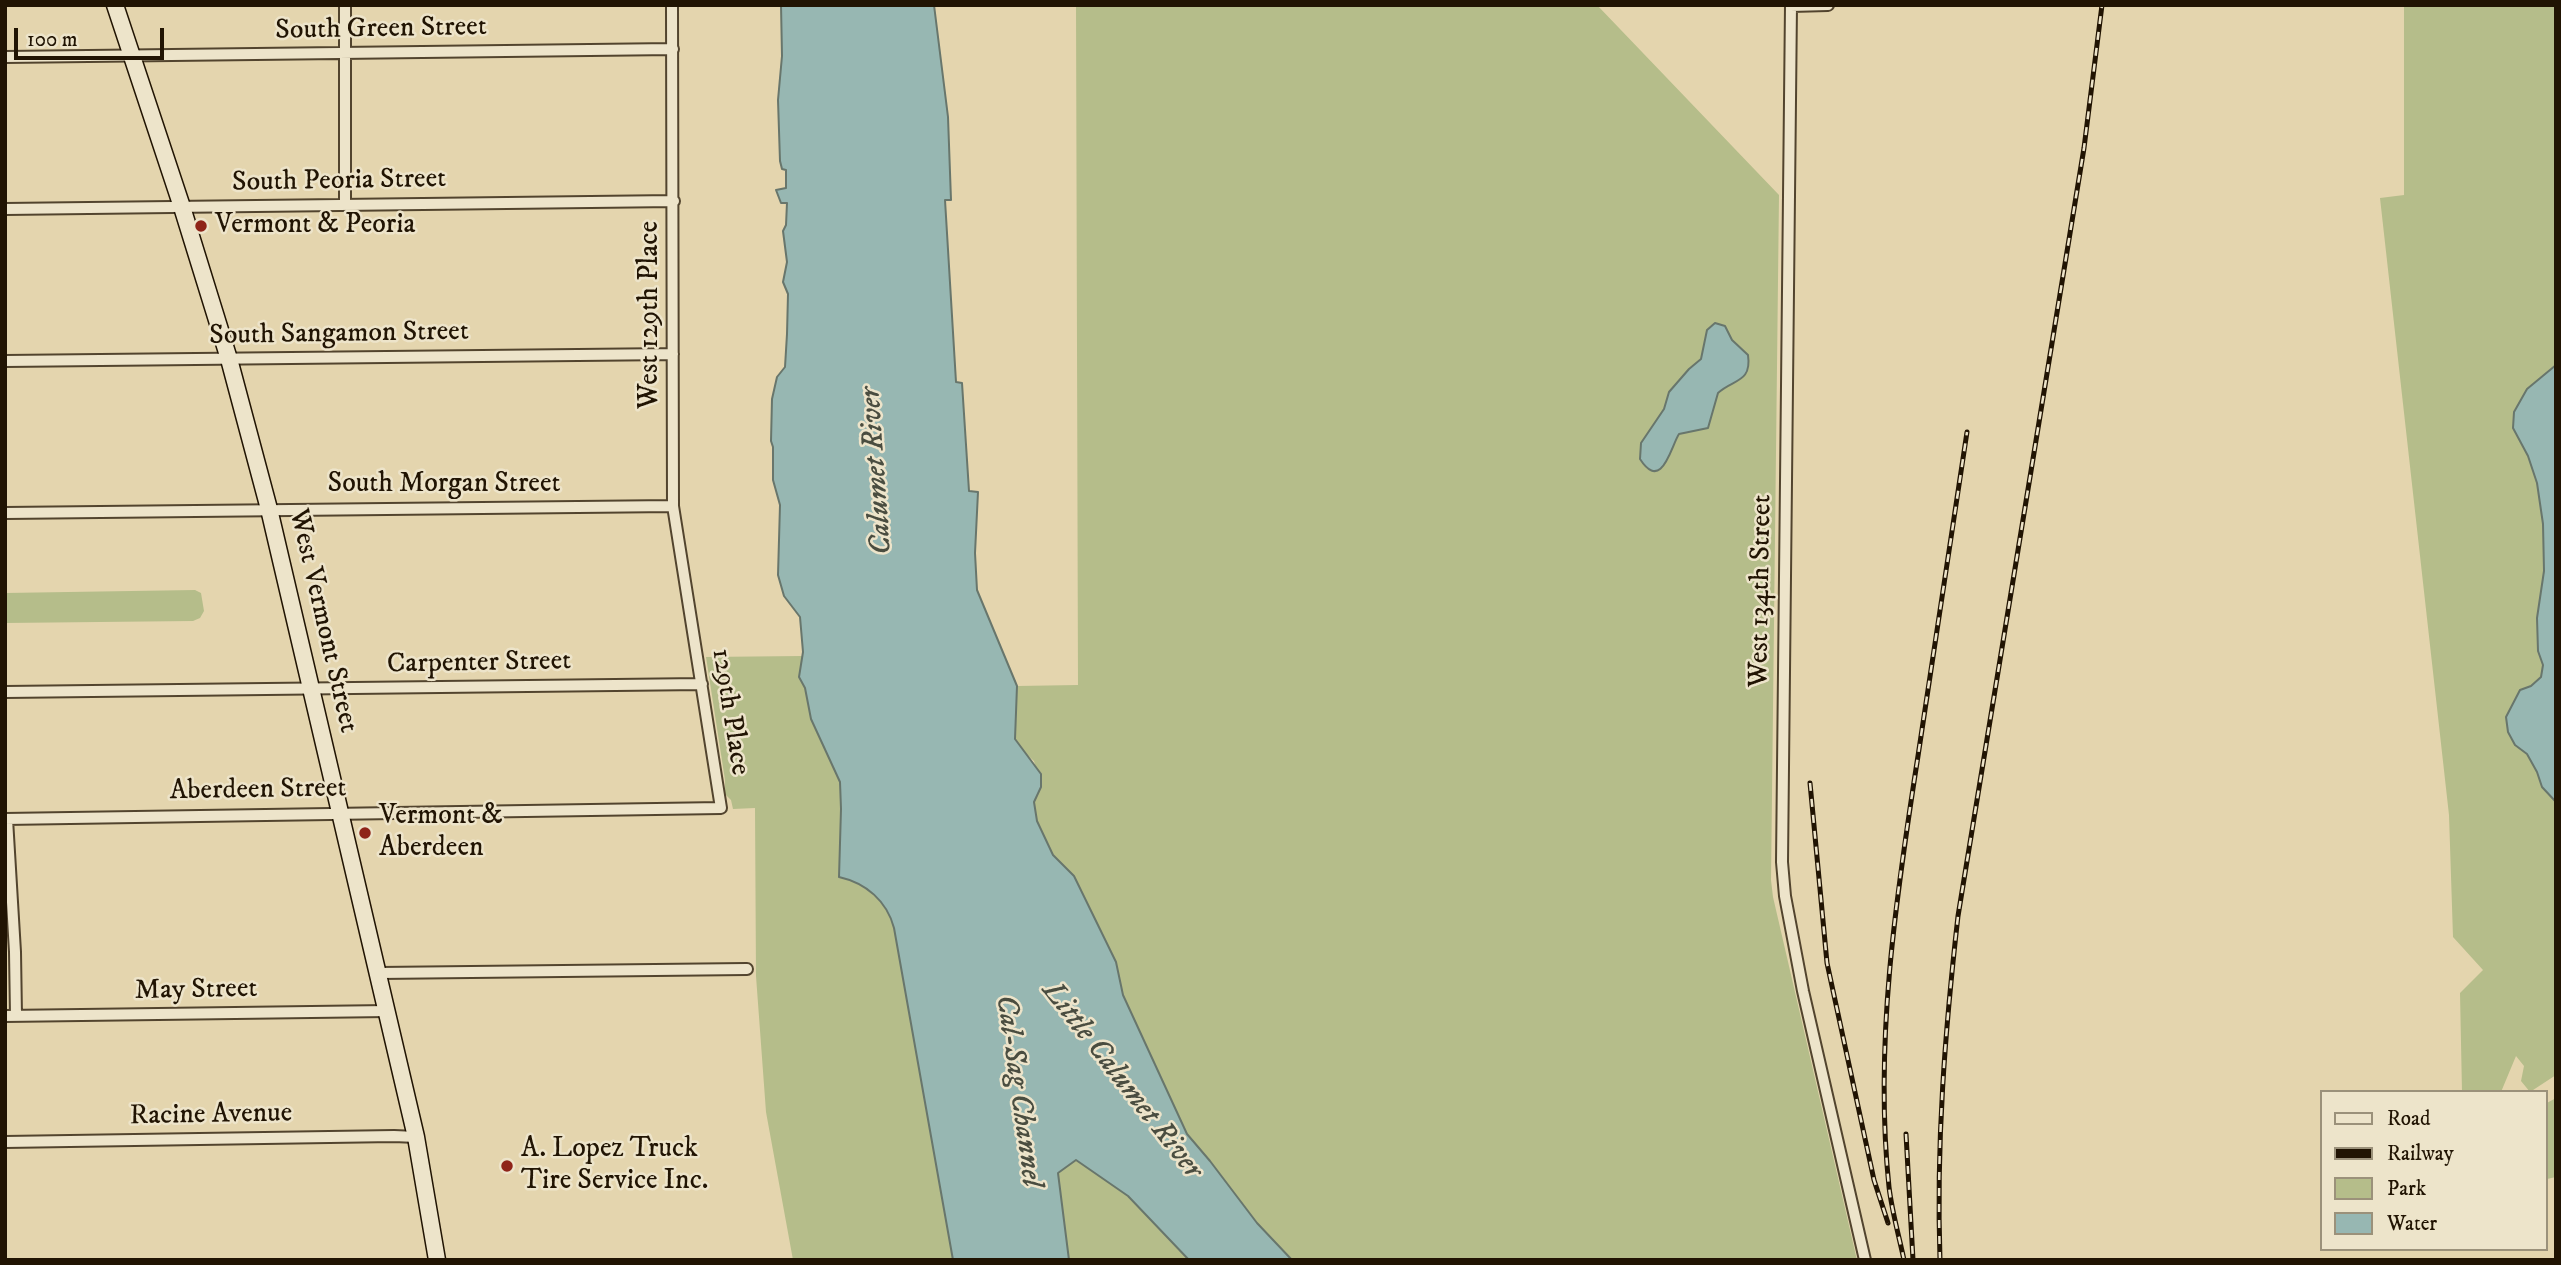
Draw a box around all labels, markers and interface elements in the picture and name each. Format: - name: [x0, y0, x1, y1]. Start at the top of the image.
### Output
- street label: South Green Street: [275, 11, 487, 49]
- scale bar: [18, 14, 168, 58]
- text: 100 m: [27, 27, 78, 53]
- street label: South Peoria Street: [232, 163, 446, 201]
- place label: Vermont & Peoria: [215, 209, 415, 243]
- marker: Vermont & Peoria: [193, 218, 209, 234]
- street label: West 129th Place: [634, 221, 668, 409]
- street label: South Sangamon Street: [209, 316, 469, 354]
- water label: Calumet River: [854, 386, 902, 556]
- street label: South Morgan Street: [328, 468, 560, 502]
- street label: West 134th Street: [1744, 494, 1780, 688]
- street label: West Vermont Street: [280, 506, 364, 736]
- street label: Carpenter Street: [387, 646, 571, 682]
- street label: 129th Place: [702, 646, 756, 778]
- street label: Aberdeen Street: [169, 773, 347, 809]
- place label: Vermont & Aberdeen: [379, 800, 503, 866]
- marker: Vermont & Aberdeen: [357, 825, 373, 841]
- street label: May Street: [134, 973, 258, 1009]
- water label: Little Calumet River: [1033, 975, 1209, 1187]
- water label: Cal-Sag Channel: [986, 993, 1048, 1189]
- legend: [2320, 1090, 2547, 1251]
- street label: Racine Avenue: [129, 1098, 293, 1134]
- text: Road: [2387, 1106, 2431, 1132]
- place label: A. Lopez Truck Tire Service Inc.: [521, 1133, 708, 1199]
- text: Railway: [2387, 1141, 2454, 1167]
- marker: A. Lopez Truck Tire Service Inc.: [499, 1158, 515, 1174]
- text: Park: [2387, 1176, 2426, 1202]
- text: Water: [2387, 1211, 2437, 1237]

